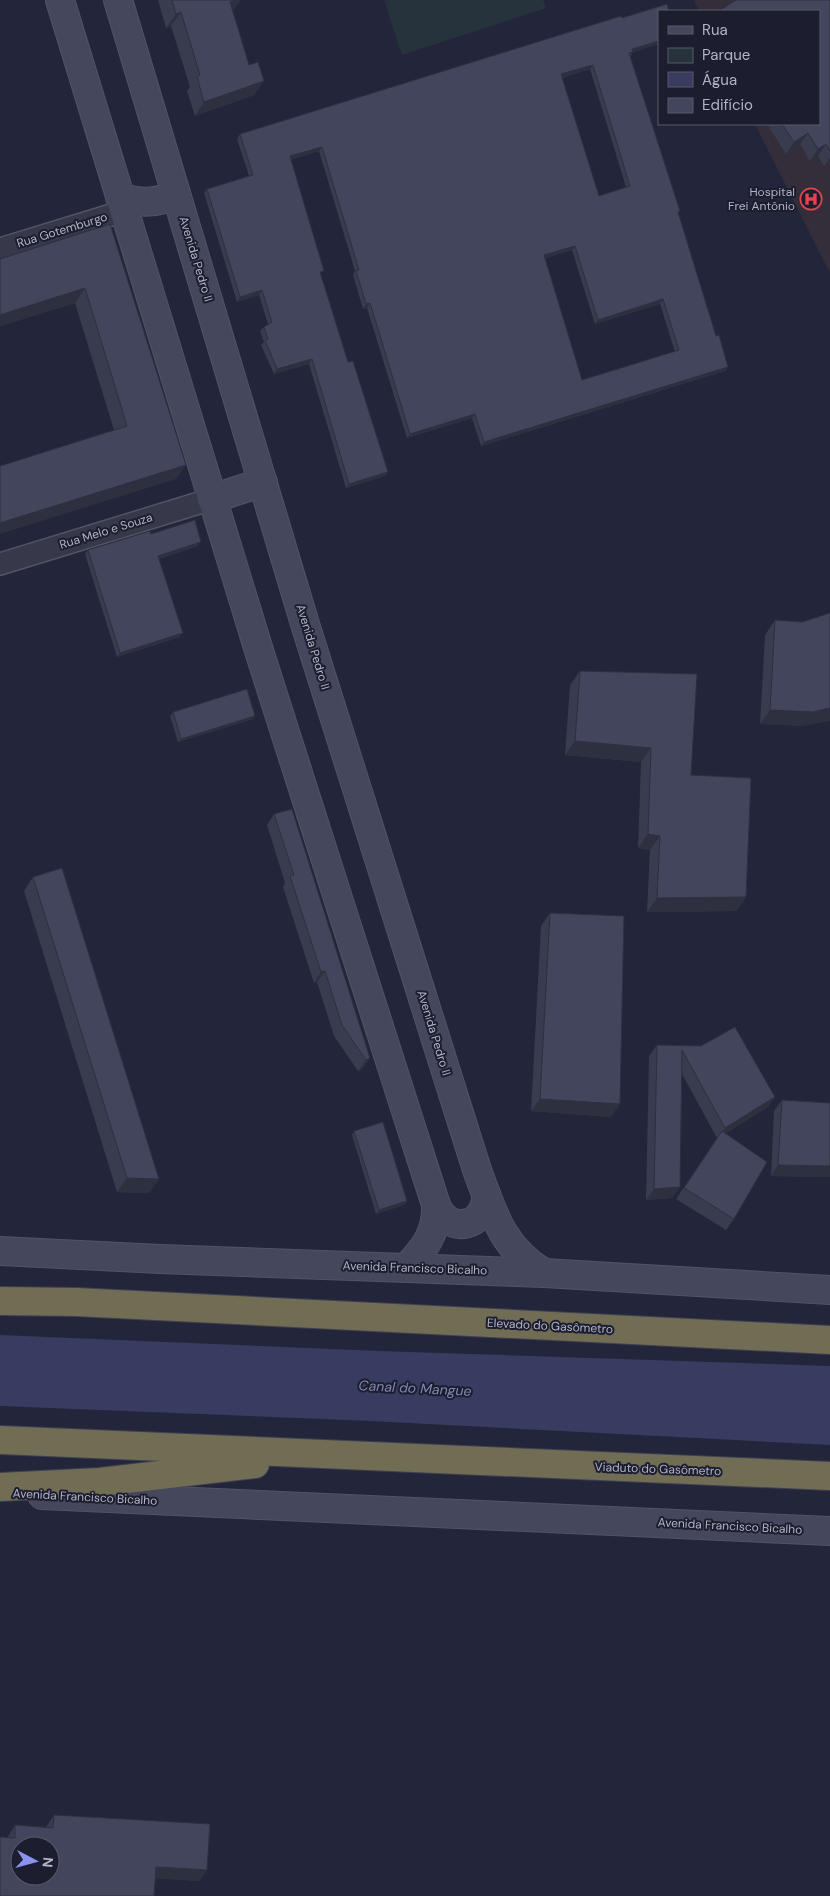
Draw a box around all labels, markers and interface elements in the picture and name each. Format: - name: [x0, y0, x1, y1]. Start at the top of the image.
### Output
- legend: [658, 10, 820, 125]
- text: Rua: [702, 20, 728, 40]
- text: Parque: [702, 45, 750, 65]
- text: Água: [702, 70, 737, 90]
- text: Edifício: [702, 95, 753, 115]
- place label: Hospital Frei Antônio: [728, 184, 795, 214]
- hospital icon: Hospital Frei Antônio: [799, 187, 823, 211]
- street label: Rua Gotemburgo: [15, 209, 109, 251]
- street label: Avenida Pedro II: [175, 214, 217, 304]
- street label: Rua Melo e Souza: [57, 509, 155, 553]
- street label: Avenida Pedro II: [292, 602, 334, 692]
- street label: Avenida Pedro II: [413, 988, 455, 1078]
- street label: Avenida Francisco Bicalho: [342, 1257, 488, 1279]
- street label: Elevado do Gasômetro: [486, 1315, 614, 1337]
- water label: Canal do Mangue: [358, 1376, 472, 1400]
- street label: Viaduto do Gasômetro: [594, 1459, 722, 1479]
- street label: Avenida Francisco Bicalho: [12, 1485, 158, 1509]
- street label: Avenida Francisco Bicalho: [657, 1514, 803, 1538]
- north arrow: [10, 1836, 60, 1886]
- text: N: [38, 1856, 57, 1868]

